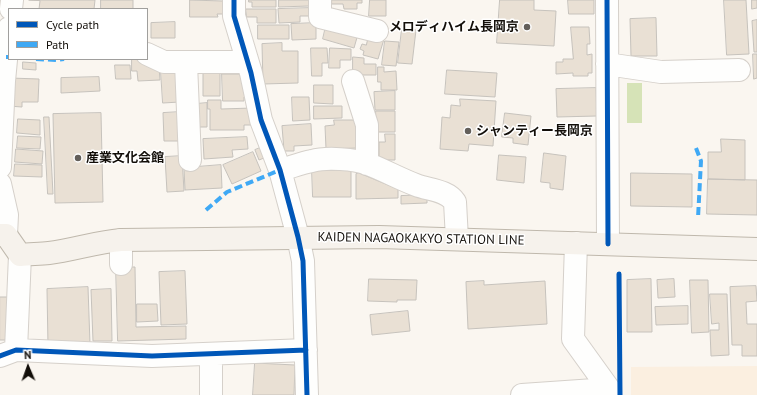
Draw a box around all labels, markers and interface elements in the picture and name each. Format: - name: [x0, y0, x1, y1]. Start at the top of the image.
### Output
- legend: [8, 8, 148, 60]
- text: Cycle path: [46, 17, 99, 32]
- place label: メロディハイム長岡京: [389, 19, 519, 35]
- marker: メロディハイム長岡京: [522, 22, 532, 32]
- text: Path: [46, 37, 69, 52]
- place label: シャンティー長岡京: [476, 123, 593, 139]
- marker: シャンティー長岡京: [463, 126, 473, 136]
- place label: 産業文化会館: [86, 150, 164, 166]
- marker: 産業文化会館: [73, 153, 83, 163]
- street label: KAIDEN NAGAOKAKYO STATION LINE: [317, 229, 525, 249]
- north arrow: [8, 347, 48, 387]
- text: N: [24, 348, 31, 362]

